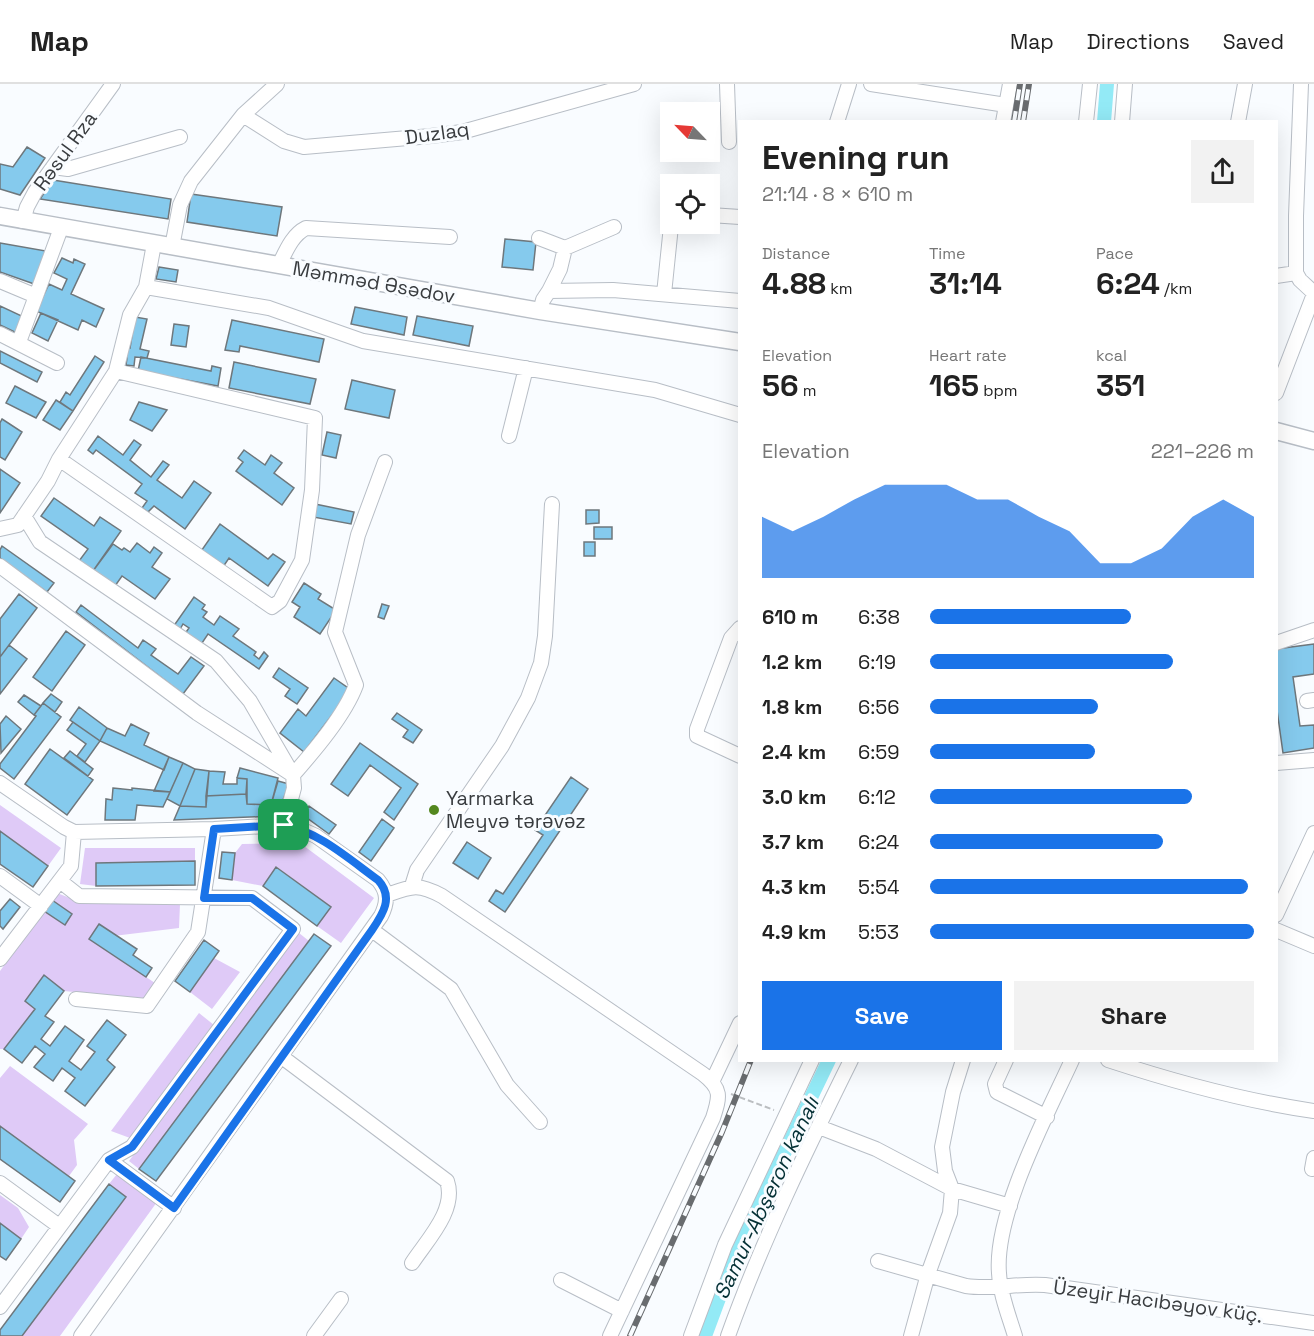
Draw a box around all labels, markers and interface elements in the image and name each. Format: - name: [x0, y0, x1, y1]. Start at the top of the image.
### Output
- text: Map: [30, 23, 89, 59]
- text: Map: [1010, 28, 1054, 55]
- text: Directions: [1087, 28, 1190, 55]
- text: Saved: [1223, 28, 1284, 55]
- north arrow: [660, 102, 720, 162]
- map controls: [660, 102, 720, 234]
- street label: Rəsul Rza: [28, 106, 102, 196]
- street label: Duzlaq: [403, 116, 471, 150]
- text: Evening run: [762, 137, 950, 179]
- button: share: [1191, 140, 1254, 203]
- button: locate: [660, 174, 720, 234]
- text: 21:14 · 8 × 610 m: [762, 181, 913, 207]
- text: Distance: [762, 243, 830, 264]
- text: Time: [929, 243, 965, 264]
- text: Pace: [1096, 243, 1133, 264]
- street label: Məmməd Əsədov: [291, 255, 457, 309]
- text: 4.88: [762, 264, 826, 303]
- text: 31:14: [929, 264, 1002, 303]
- text: 6:24: [1096, 264, 1160, 303]
- text: km: [826, 278, 853, 299]
- text: /km: [1160, 278, 1192, 299]
- text: Elevation: [762, 345, 832, 366]
- text: Heart rate: [929, 345, 1007, 366]
- text: kcal: [1096, 345, 1127, 366]
- text: 56: [762, 366, 799, 405]
- text: 165: [929, 366, 979, 405]
- text: 351: [1096, 366, 1145, 405]
- text: m: [799, 380, 816, 401]
- text: bpm: [979, 380, 1018, 401]
- text: Elevation: [762, 438, 850, 464]
- text: 221–226 m: [1151, 438, 1254, 464]
- text: 610 m: [762, 604, 818, 630]
- text: 6:38: [858, 604, 900, 630]
- text: 1.2 km: [762, 649, 822, 675]
- text: 6:19: [858, 649, 896, 675]
- text: 1.8 km: [762, 694, 822, 720]
- text: 6:56: [858, 694, 900, 720]
- text: 2.4 km: [762, 739, 826, 765]
- text: 6:59: [858, 739, 900, 765]
- text: 3.0 km: [762, 784, 826, 810]
- text: 6:12: [858, 784, 896, 810]
- place label: Yarmarka Meyvә tәrәvәz: [446, 785, 586, 834]
- pin: [258, 799, 309, 850]
- marker: Yarmarka Meyvә tәrәvәz: [427, 803, 441, 817]
- icon: arrive: [267, 808, 300, 841]
- text: 3.7 km: [762, 829, 824, 855]
- text: 6:24: [858, 829, 899, 855]
- text: 4.3 km: [762, 874, 826, 900]
- text: 5:54: [858, 874, 900, 900]
- text: 4.9 km: [762, 919, 826, 945]
- text: 5:53: [858, 919, 899, 945]
- button: Save: [762, 981, 1002, 1050]
- button: Share: [1014, 981, 1254, 1050]
- water label: Samur-Abşeron kanalı: [707, 1092, 825, 1303]
- street label: Üzeyir Hacıbəyov küç.: [1052, 1273, 1264, 1329]

